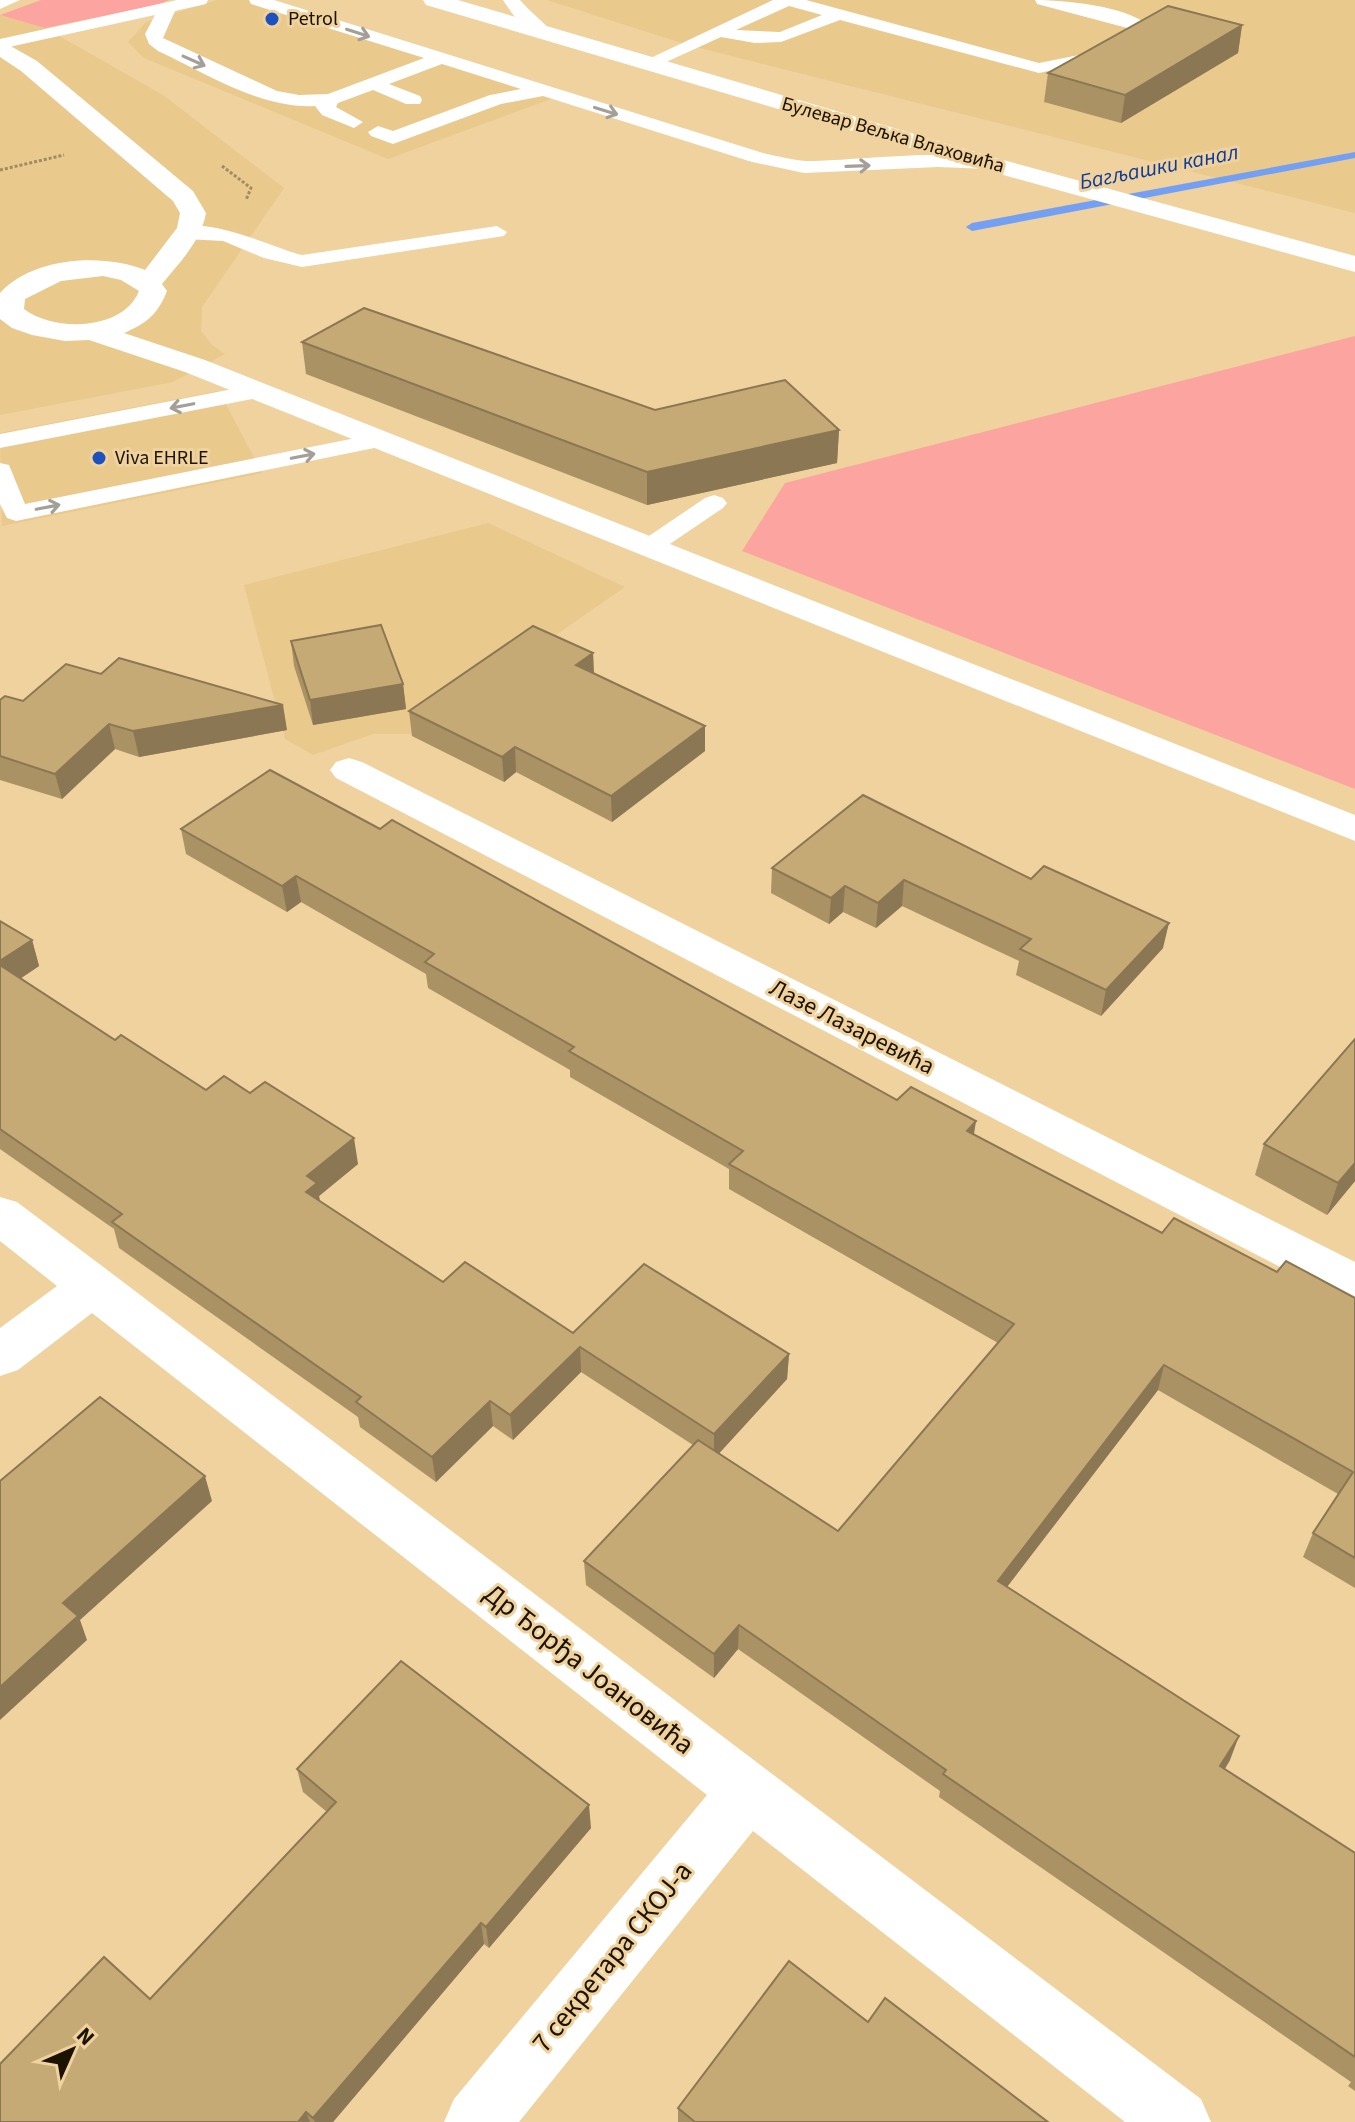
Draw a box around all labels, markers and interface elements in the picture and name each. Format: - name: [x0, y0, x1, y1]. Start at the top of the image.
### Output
- place label: Petrol: [288, 5, 338, 33]
- marker: Petrol: [263, 10, 281, 28]
- one-way arrow: [346, 26, 371, 41]
- one-way arrow: [181, 54, 205, 69]
- street label: Булевар Вељка Влаховића: [778, 90, 1008, 180]
- one-way arrow: [593, 105, 618, 119]
- water label: Багљашки канал: [1077, 136, 1241, 198]
- one-way arrow: [844, 159, 871, 174]
- one-way arrow: [170, 399, 195, 414]
- place label: Viva EHRLE: [115, 444, 208, 472]
- one-way arrow: [289, 448, 315, 463]
- marker: Viva EHRLE: [90, 449, 108, 467]
- one-way arrow: [34, 499, 60, 514]
- street label: Лазе Лазаревића: [763, 970, 941, 1084]
- street label: Др Ђорђа Јоановића: [475, 1574, 703, 1764]
- street label: 7 секретара СКОЈ-а: [522, 1853, 702, 2061]
- north arrow: [32, 2010, 112, 2090]
- text: N: [69, 2020, 102, 2053]

